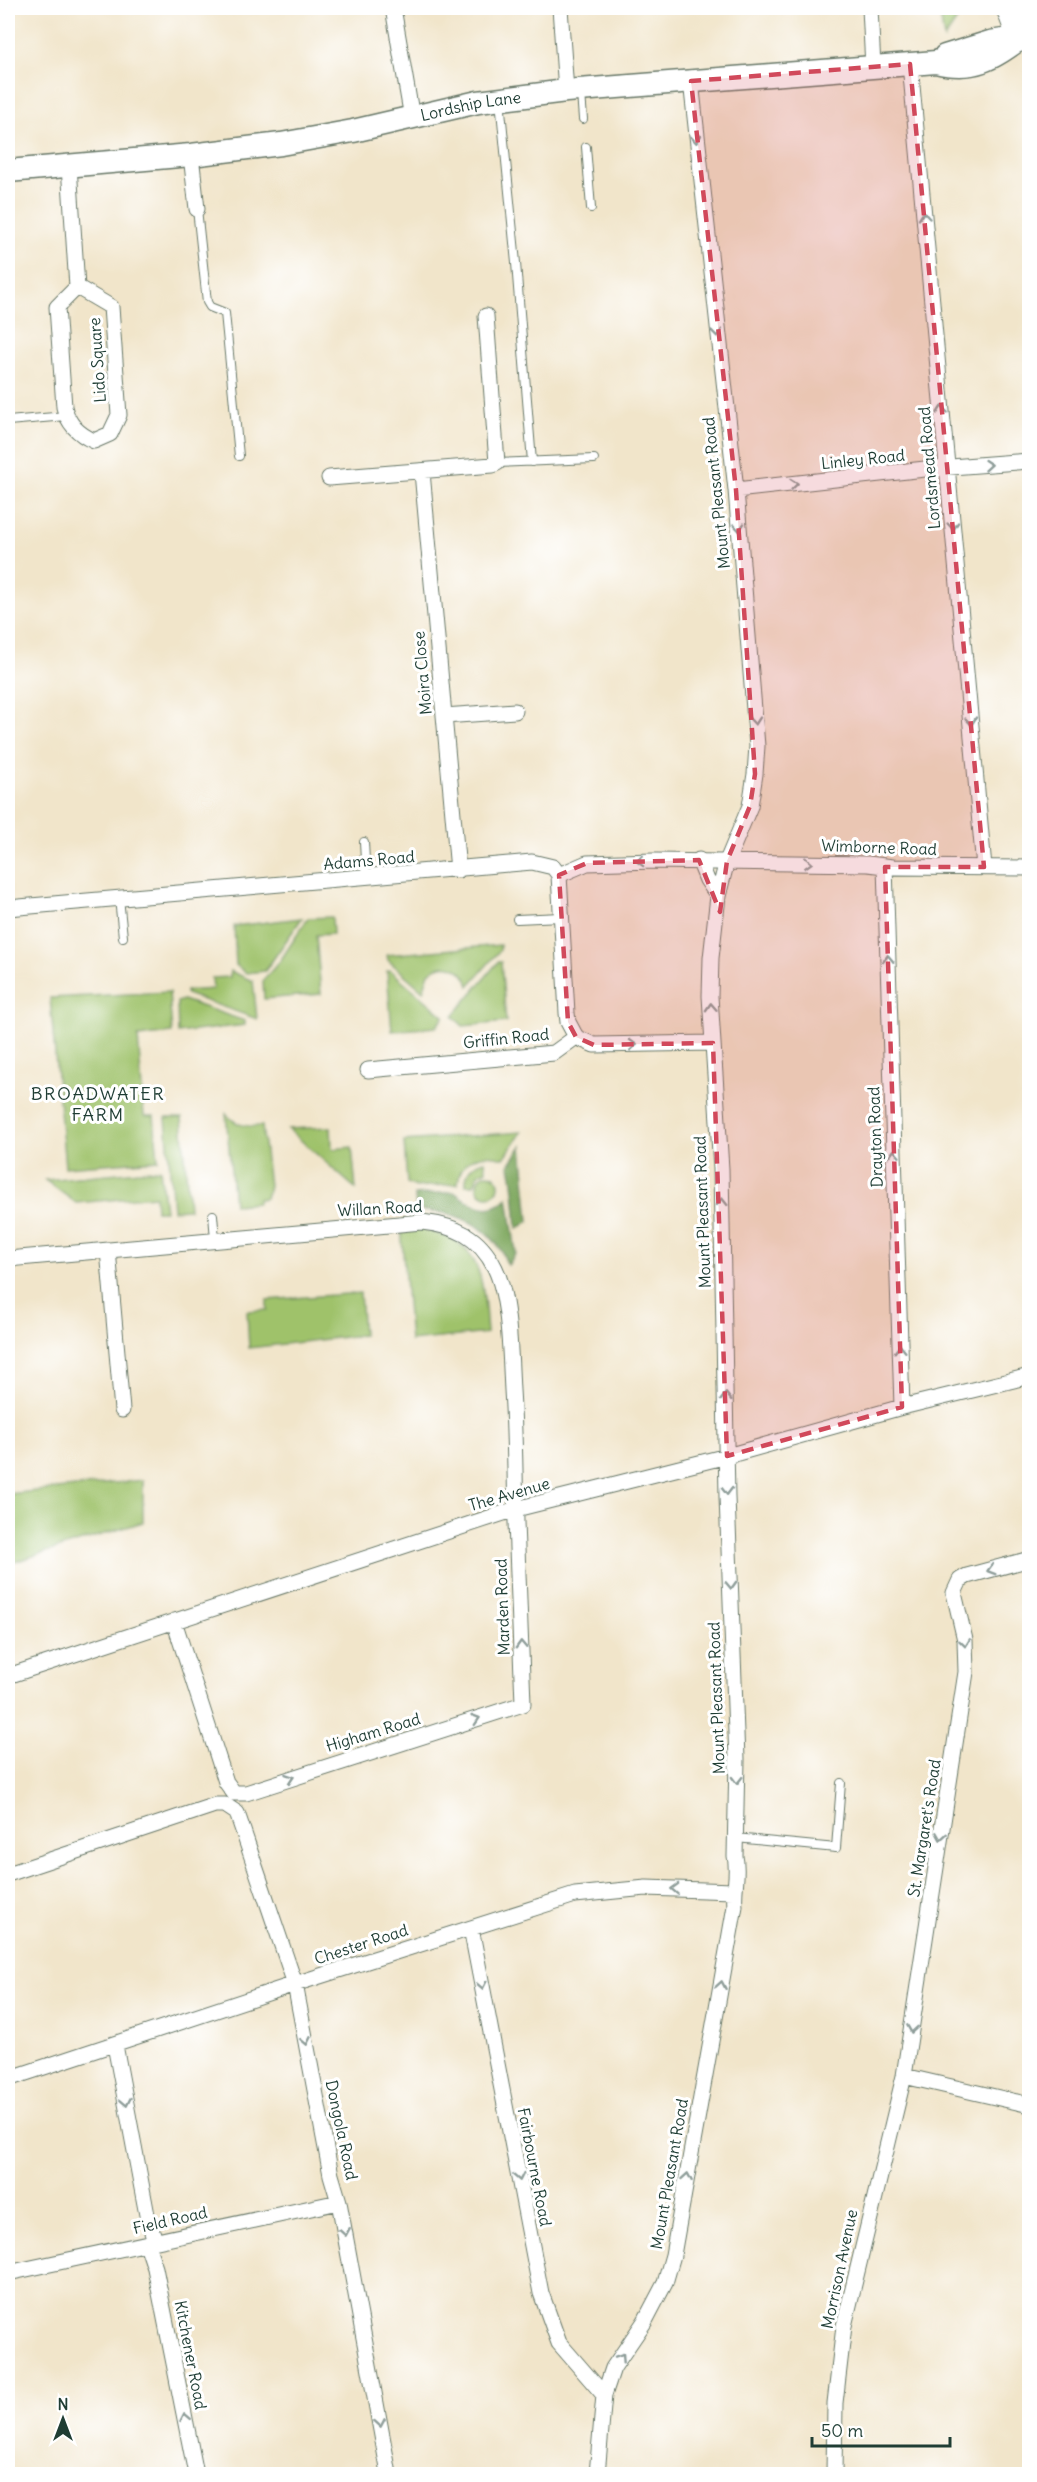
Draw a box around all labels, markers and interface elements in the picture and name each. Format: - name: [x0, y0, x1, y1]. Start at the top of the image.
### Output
- street label: Lordship Lane: [418, 87, 522, 125]
- one-way arrow: [689, 135, 702, 144]
- one-way arrow: [918, 211, 931, 220]
- street label: Lido Square: [84, 317, 110, 403]
- one-way arrow: [710, 329, 723, 338]
- one-way arrow: [936, 405, 949, 415]
- street label: Lordsmead Road: [914, 406, 944, 530]
- street label: Mount Pleasant Road: [698, 416, 734, 570]
- street label: Linley Road: [820, 445, 906, 473]
- one-way arrow: [984, 459, 993, 472]
- one-way arrow: [789, 478, 798, 491]
- one-way arrow: [946, 522, 959, 531]
- one-way arrow: [732, 523, 745, 532]
- street label: Moira Close: [408, 630, 436, 716]
- one-way arrow: [964, 716, 977, 725]
- one-way arrow: [748, 717, 761, 726]
- street label: Wimborne Road: [821, 835, 937, 859]
- street label: Adams Road: [323, 846, 415, 874]
- one-way arrow: [636, 855, 645, 868]
- one-way arrow: [804, 857, 813, 870]
- one-way arrow: [882, 954, 894, 963]
- one-way arrow: [705, 1003, 718, 1012]
- street label: Griffin Road: [462, 1024, 550, 1052]
- one-way arrow: [628, 1038, 637, 1051]
- district label: BROADWATER FARM: [31, 1082, 165, 1126]
- street label: Drayton Road: [863, 1086, 887, 1188]
- street label: Mount Pleasant Road: [689, 1135, 715, 1289]
- one-way arrow: [888, 1149, 900, 1158]
- street label: Willan Road: [337, 1196, 423, 1220]
- one-way arrow: [715, 1198, 728, 1207]
- one-way arrow: [894, 1344, 906, 1353]
- one-way arrow: [720, 1393, 732, 1402]
- street label: The Avenue: [466, 1473, 552, 1515]
- one-way arrow: [721, 1486, 733, 1495]
- street label: Marden Road: [490, 1558, 514, 1656]
- one-way arrow: [986, 1563, 997, 1575]
- one-way arrow: [724, 1580, 737, 1589]
- street label: Mount Pleasant Road: [703, 1621, 729, 1775]
- one-way arrow: [958, 1639, 970, 1648]
- one-way arrow: [514, 1641, 527, 1650]
- street label: Higham Road: [323, 1708, 423, 1756]
- one-way arrow: [470, 1714, 481, 1726]
- street label: St. Margaret's Road: [903, 1758, 945, 1898]
- one-way arrow: [284, 1773, 295, 1786]
- one-way arrow: [731, 1775, 743, 1784]
- one-way arrow: [936, 1832, 948, 1841]
- one-way arrow: [670, 1883, 679, 1895]
- street label: Chester Road: [312, 1919, 410, 1969]
- one-way arrow: [475, 1980, 488, 1990]
- one-way arrow: [714, 1980, 727, 1990]
- one-way arrow: [906, 2025, 918, 2034]
- one-way arrow: [299, 2036, 312, 2046]
- street label: Dongola Road: [322, 2078, 362, 2182]
- one-way arrow: [119, 2097, 132, 2107]
- street label: Mount Pleasant Road: [646, 2097, 692, 2251]
- street label: Fairbourne Road: [514, 2106, 556, 2228]
- one-way arrow: [512, 2171, 525, 2181]
- one-way arrow: [680, 2172, 693, 2182]
- street label: Field Road: [131, 2202, 209, 2238]
- street label: Morrison Avenue: [817, 2208, 861, 2330]
- one-way arrow: [338, 2226, 351, 2236]
- street label: Kitchener Road: [171, 2299, 211, 2411]
- one-way arrow: [614, 2353, 625, 2364]
- north arrow: [33, 2389, 93, 2449]
- text: N: [57, 2394, 69, 2414]
- scale bar: [812, 2410, 950, 2448]
- one-way arrow: [179, 2412, 192, 2422]
- one-way arrow: [373, 2418, 386, 2428]
- text: 50 m: [821, 2419, 863, 2442]

